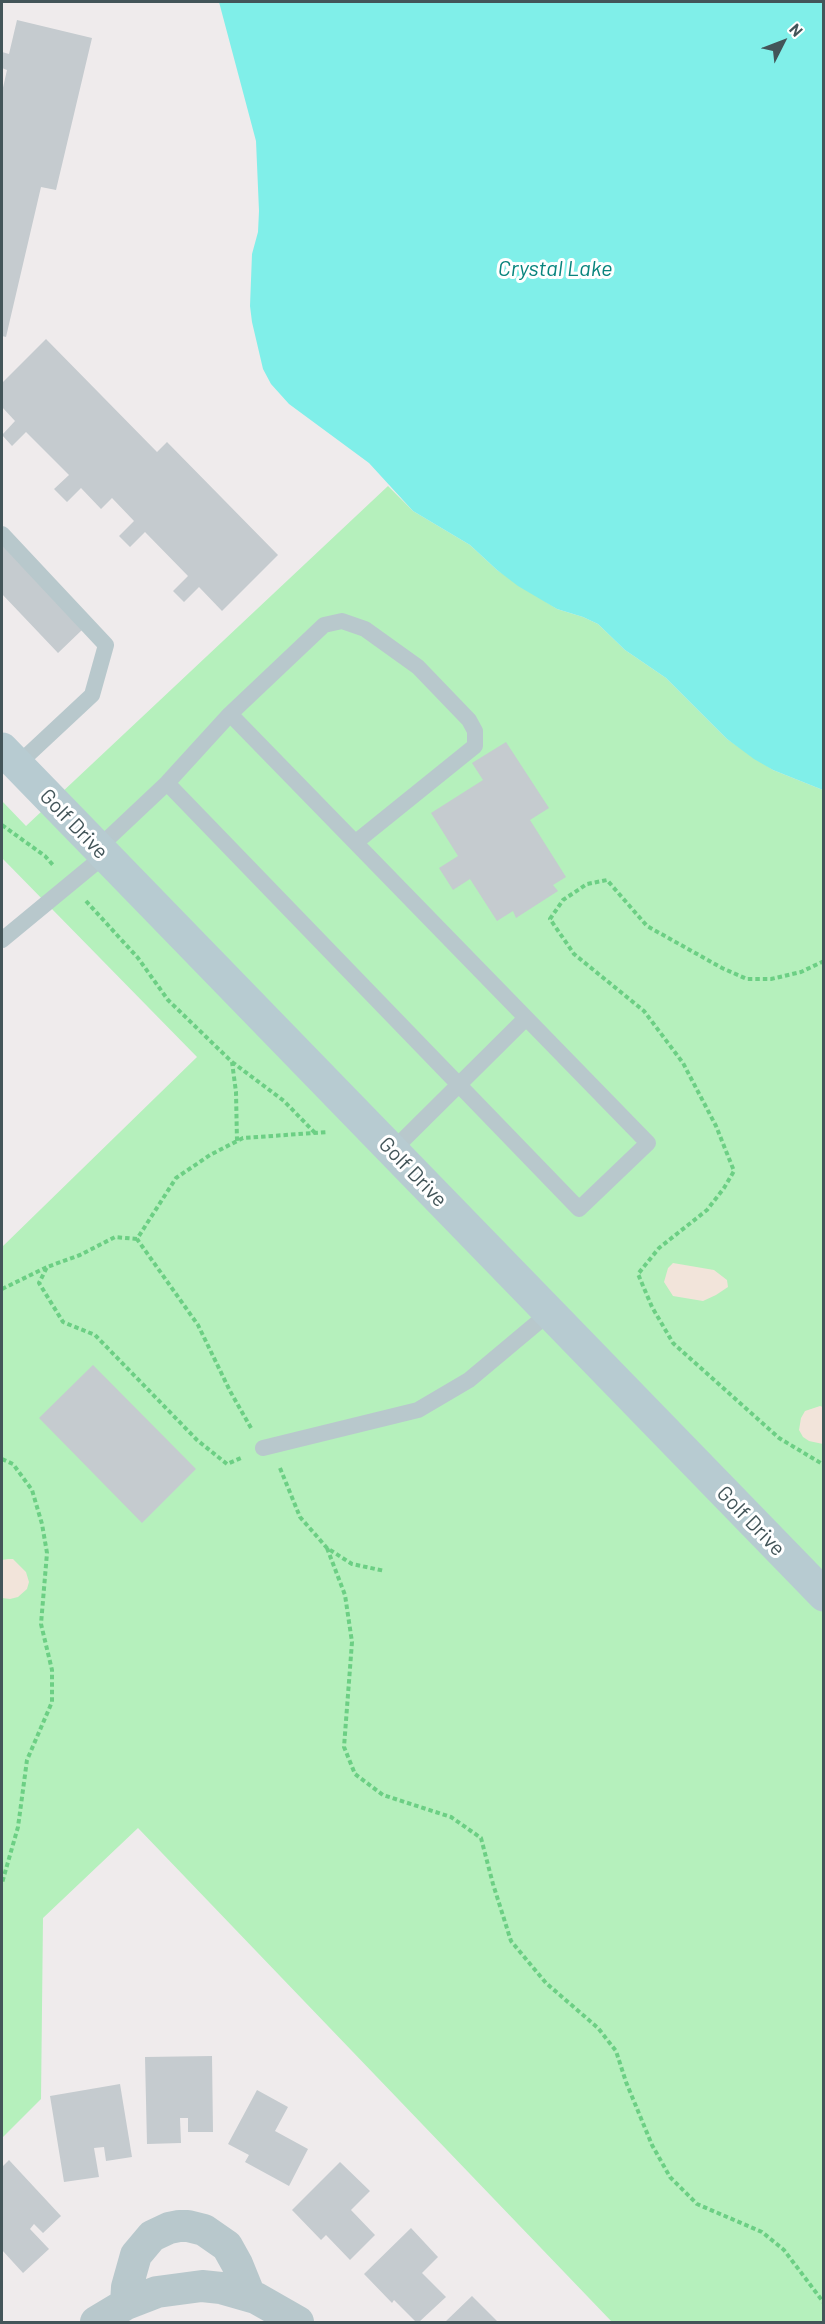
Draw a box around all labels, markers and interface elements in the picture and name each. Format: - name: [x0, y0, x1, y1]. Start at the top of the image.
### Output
- north arrow: [753, 12, 813, 72]
- text: N: [786, 19, 807, 40]
- water label: Crystal Lake: [498, 256, 612, 282]
- street label: Golf Drive: [35, 784, 113, 864]
- street label: Golf Drive: [374, 1132, 452, 1212]
- street label: Golf Drive: [712, 1481, 790, 1561]

